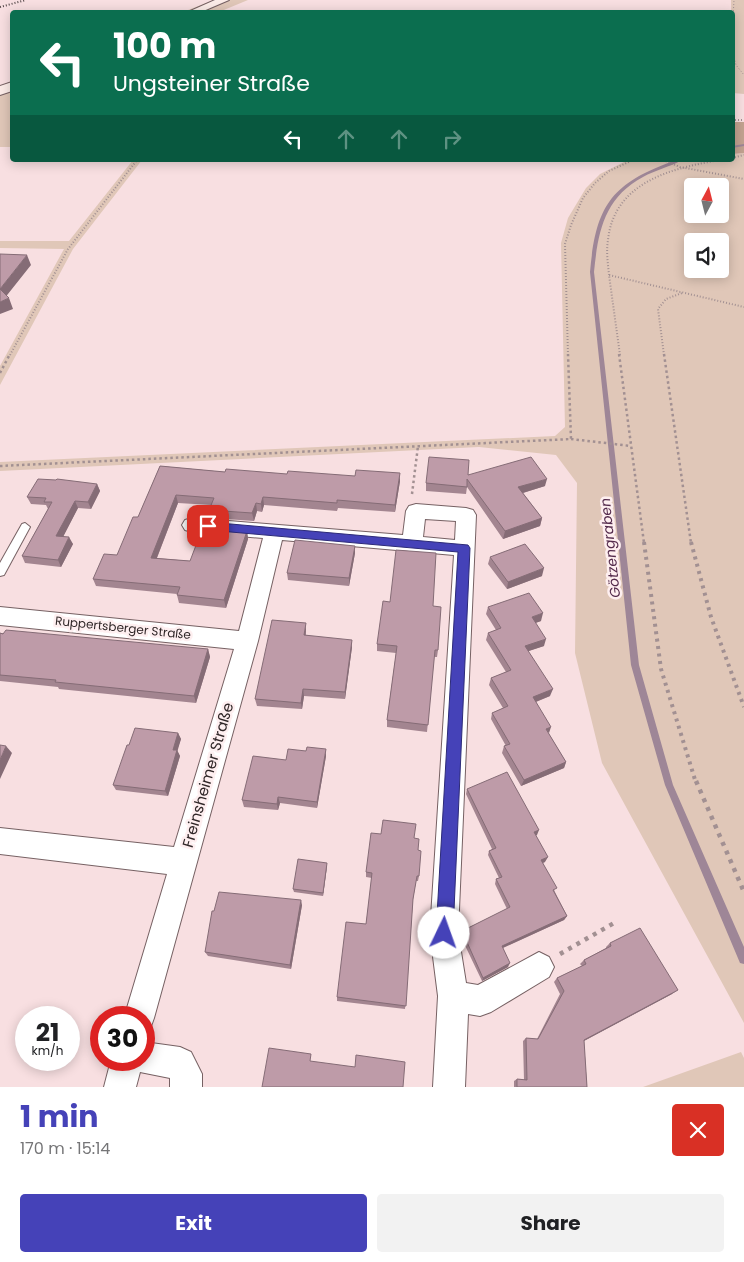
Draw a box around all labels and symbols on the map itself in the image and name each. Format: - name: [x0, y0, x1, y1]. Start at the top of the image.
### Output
- north arrow: [684, 178, 729, 222]
- water label: Götzengraben: [595, 497, 625, 599]
- pin: [187, 505, 229, 547]
- street label: Ruppertsberger Straße: [54, 612, 192, 643]
- street label: Freinsheimer Straße: [177, 700, 238, 850]
- position arrow: [417, 906, 469, 958]
- speed limit sign: 30: [90, 1006, 155, 1071]

